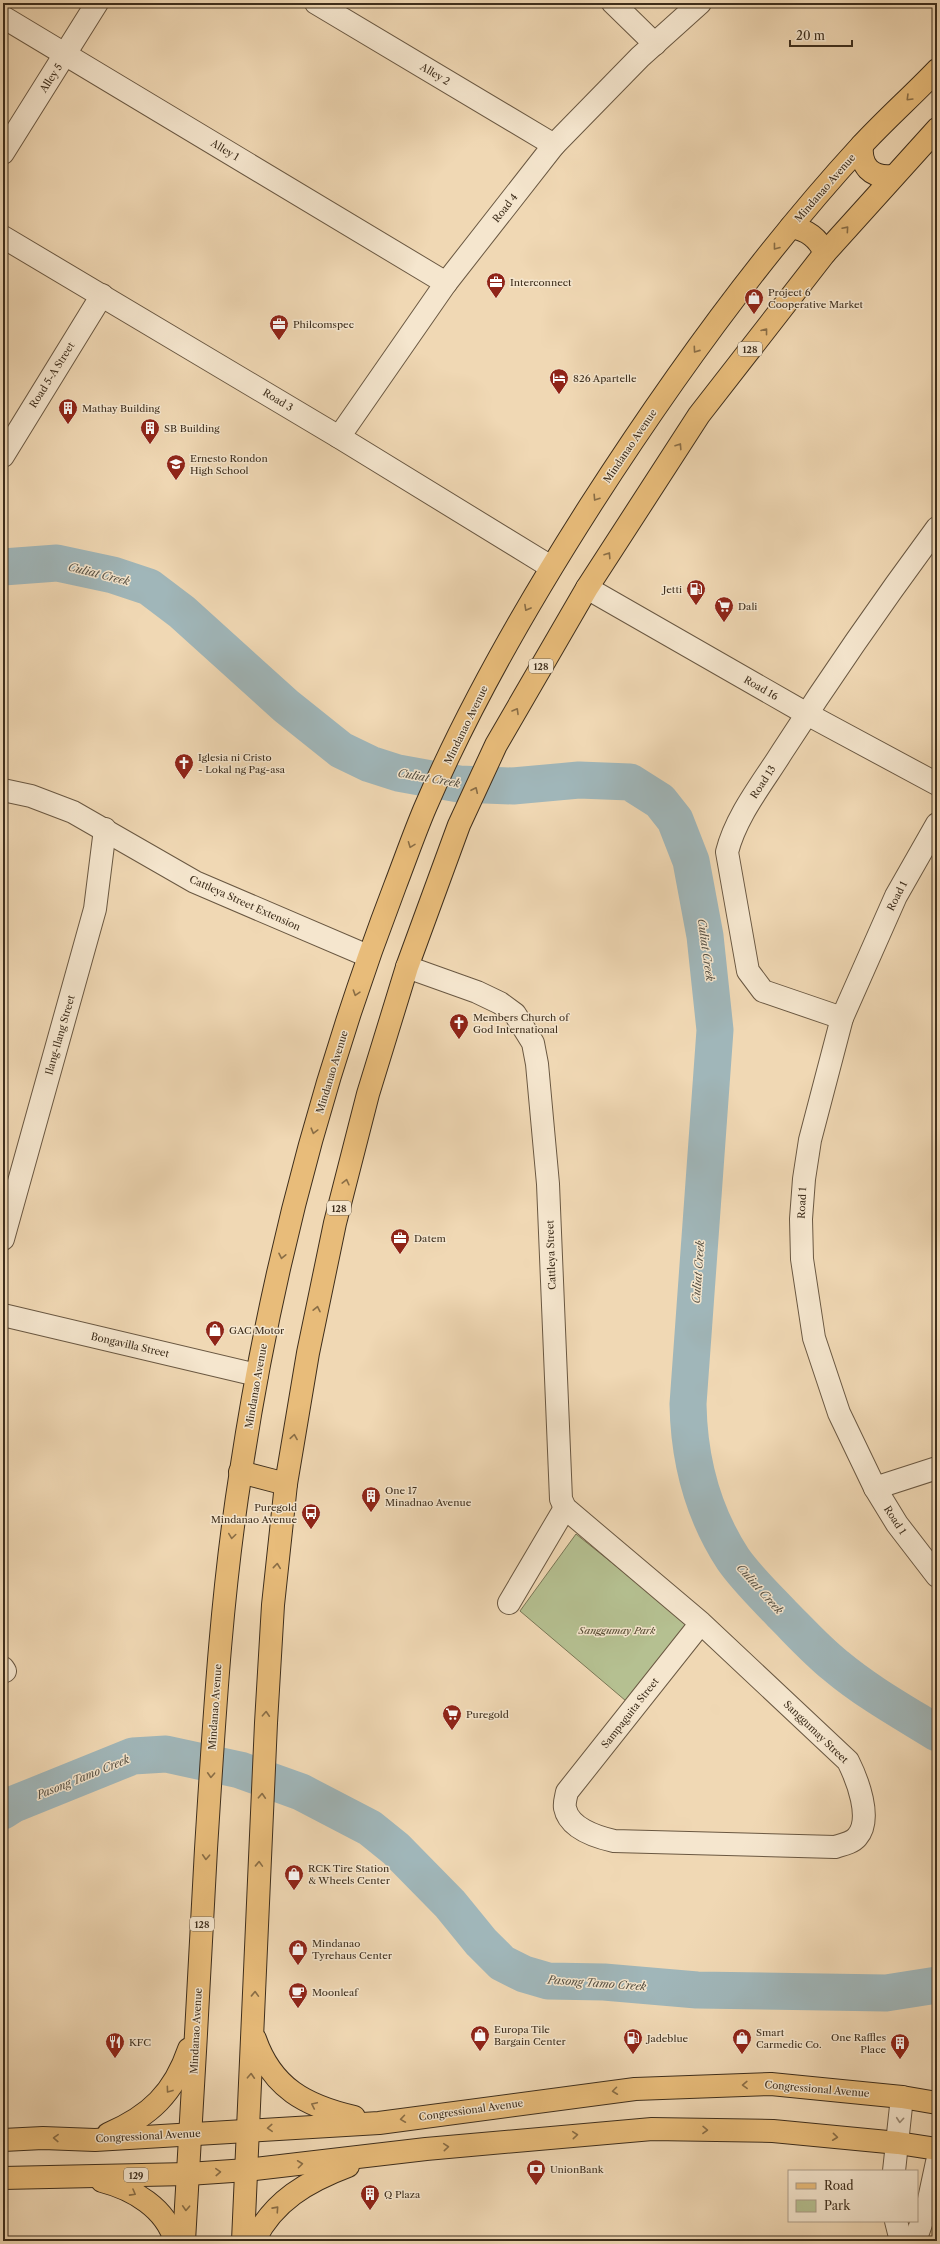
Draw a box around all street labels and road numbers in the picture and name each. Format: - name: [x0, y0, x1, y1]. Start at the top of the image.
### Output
- street label: Alley 2: [417, 60, 452, 88]
- street label: Alley 5: [36, 61, 65, 96]
- street label: Alley 1: [208, 136, 242, 164]
- street label: Mindanao Avenue: [792, 151, 858, 225]
- street label: Road 4: [490, 191, 520, 225]
- street label: Road 5-A Street: [27, 339, 78, 410]
- road number: 128: [738, 342, 762, 356]
- street label: Road 3: [261, 386, 295, 414]
- street label: Mindanao Avenue: [600, 406, 660, 485]
- road number: 128: [529, 659, 553, 673]
- street label: Road 16: [742, 673, 781, 703]
- street label: Mindanao Avenue: [441, 683, 491, 767]
- street label: Road 13: [747, 763, 779, 801]
- street label: Cattleya Street Extension: [187, 873, 303, 934]
- street label: Road 1: [884, 878, 910, 913]
- street label: Ilang-Ilang Street: [42, 993, 78, 1076]
- street label: Mindanao Avenue: [313, 1028, 351, 1115]
- street label: Road 1: [795, 1186, 809, 1219]
- road number: 128: [327, 1201, 351, 1215]
- street label: Cattleya Street: [543, 1219, 559, 1290]
- street label: Bongavilla Street: [89, 1330, 171, 1360]
- street label: Mindanao Avenue: [242, 1342, 270, 1430]
- street label: Road 1: [881, 1503, 909, 1537]
- street label: Mindanao Avenue: [206, 1663, 225, 1750]
- street label: Sampaguita Street: [598, 1675, 662, 1751]
- street label: Sanggumay Street: [781, 1698, 851, 1766]
- road number: 128: [190, 1917, 214, 1931]
- street label: Mindanao Avenue: [187, 1987, 205, 2074]
- street label: Congressional Avenue: [764, 2078, 870, 2100]
- street label: Congressional Avenue: [418, 2096, 524, 2124]
- street label: Congressional Avenue: [95, 2127, 201, 2145]
- road number: 129: [124, 2168, 148, 2182]

